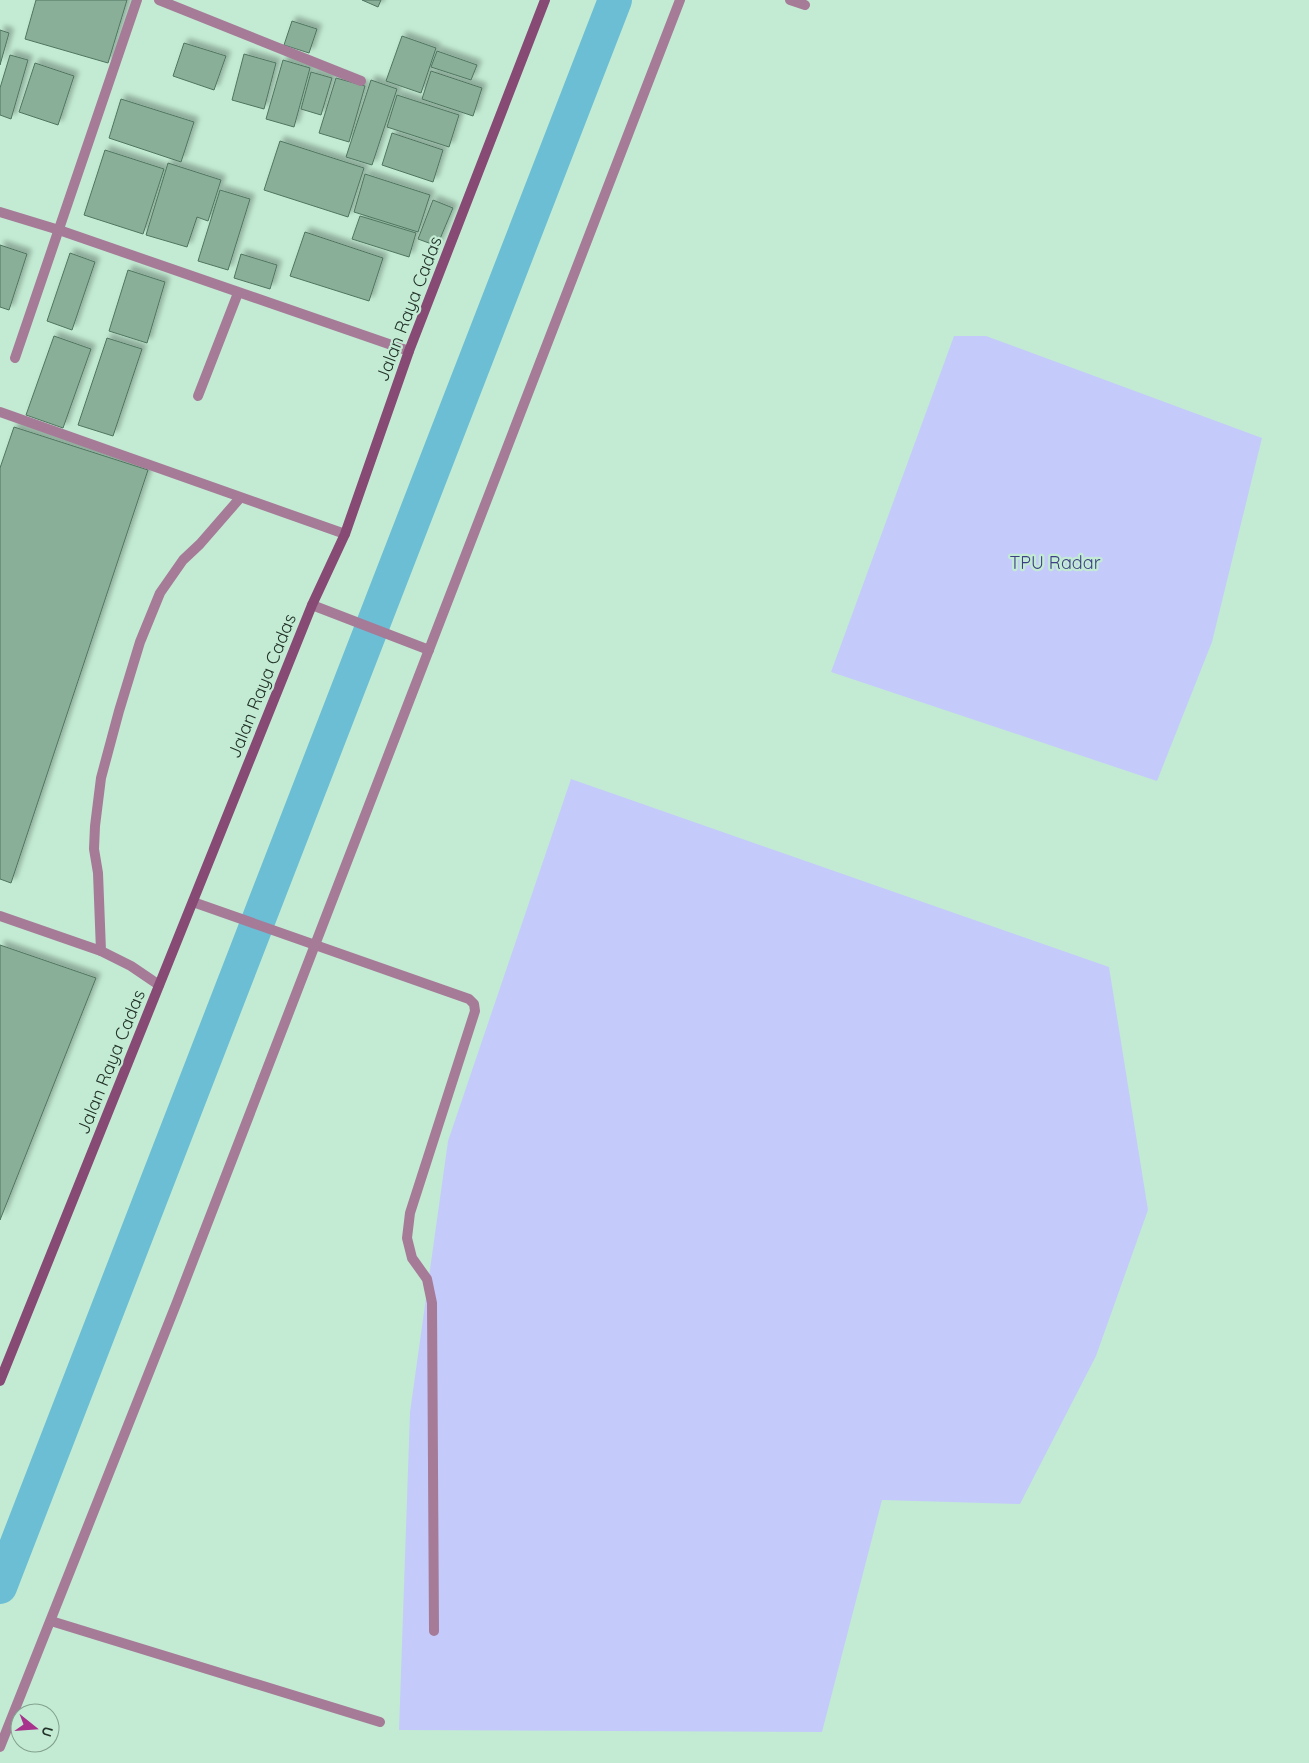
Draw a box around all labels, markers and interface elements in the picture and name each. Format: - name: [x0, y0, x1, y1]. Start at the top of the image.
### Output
- street label: Jalan Raya Cadas: [370, 233, 447, 385]
- park label: TPU Radar: [1009, 551, 1101, 574]
- street label: Jalan Raya Cadas: [222, 610, 301, 761]
- street label: Jalan Raya Cadas: [71, 986, 150, 1137]
- north arrow: [10, 1703, 60, 1753]
- text: U: [37, 1724, 57, 1739]

